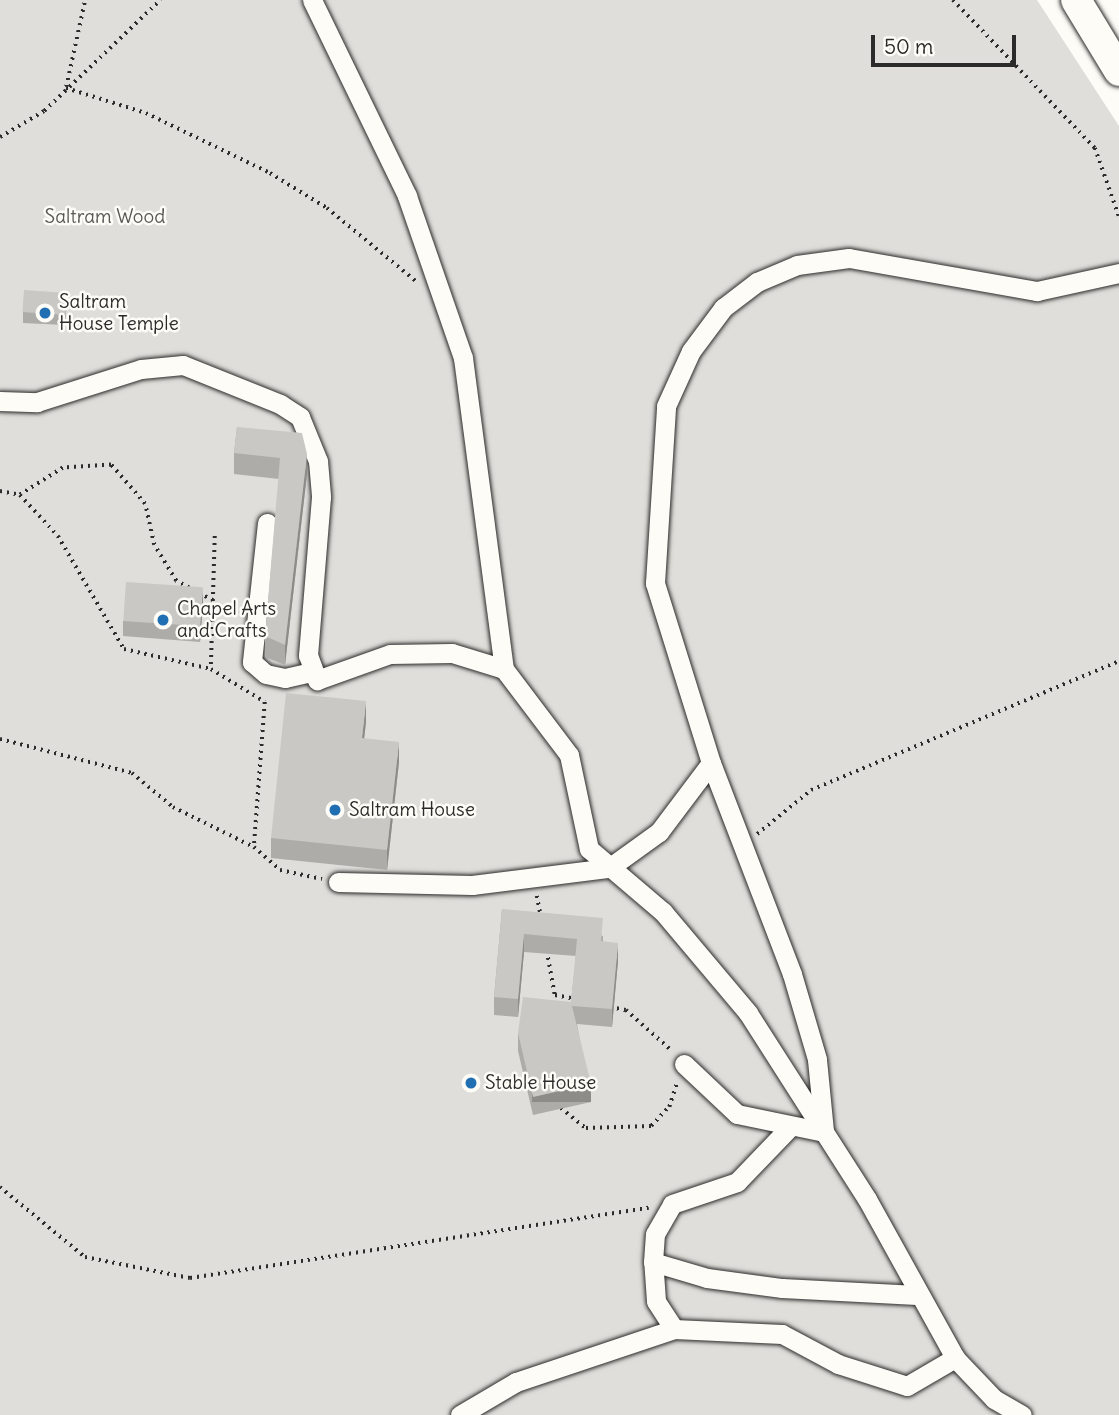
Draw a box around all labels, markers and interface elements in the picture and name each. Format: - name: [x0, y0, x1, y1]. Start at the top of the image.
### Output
- scale bar: [874, 21, 1019, 65]
- text: 50 m: [884, 33, 933, 60]
- park label: Saltram Wood: [45, 206, 165, 228]
- place label: Saltram House Temple: [59, 291, 179, 335]
- marker: Saltram House Temple: [37, 305, 53, 321]
- place label: Chapel Arts and Crafts: [177, 598, 276, 642]
- marker: Chapel Arts and Crafts: [155, 612, 171, 628]
- place label: Saltram House: [349, 799, 475, 821]
- marker: Saltram House: [327, 802, 343, 818]
- place label: Stable House: [485, 1072, 596, 1094]
- marker: Stable House: [463, 1075, 479, 1091]

